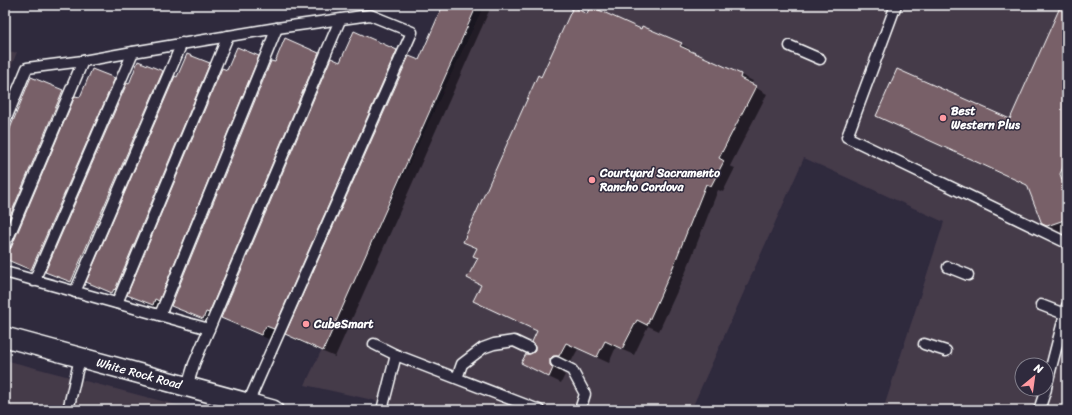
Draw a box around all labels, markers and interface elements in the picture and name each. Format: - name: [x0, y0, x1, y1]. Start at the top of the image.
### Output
- place label: Best Western Plus: [951, 100, 1021, 136]
- marker: Best Western Plus: [938, 113, 948, 123]
- place label: Courtyard Sacramento Rancho Cordova: [599, 162, 721, 198]
- marker: Courtyard Sacramento Rancho Cordova: [587, 175, 597, 185]
- place label: CubeSmart: [313, 313, 374, 335]
- marker: CubeSmart: [301, 319, 311, 329]
- street label: White Rock Road: [94, 351, 185, 396]
- north arrow: [1014, 357, 1054, 397]
- text: N: [1030, 358, 1047, 379]

